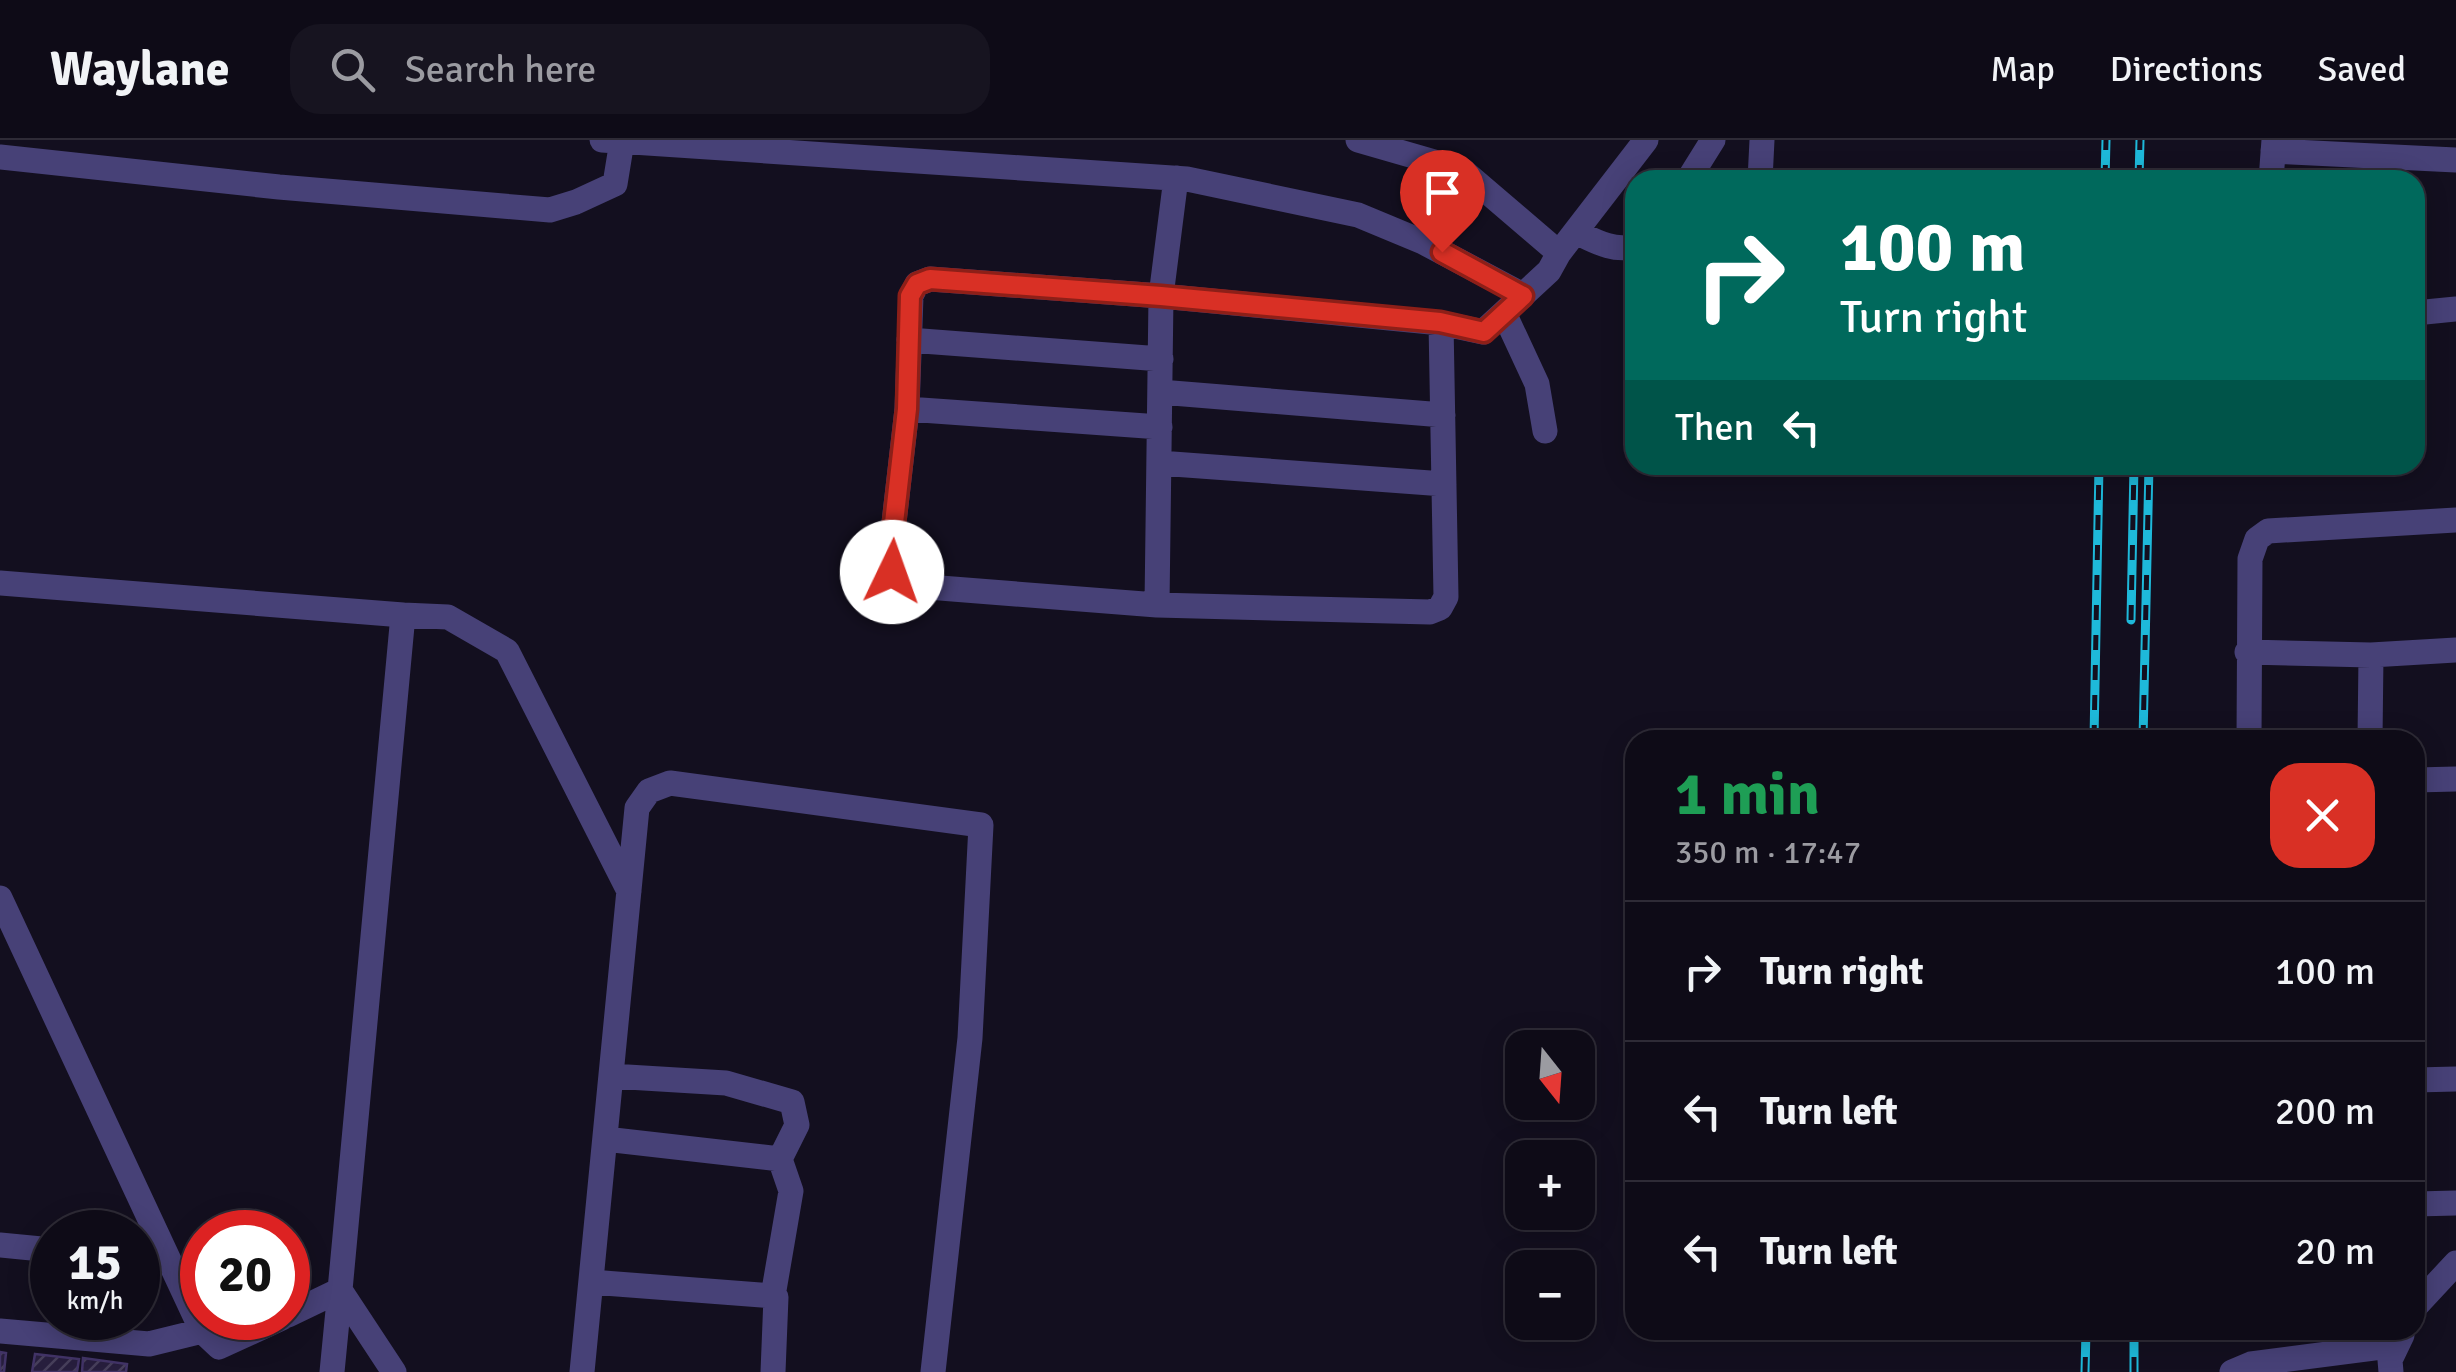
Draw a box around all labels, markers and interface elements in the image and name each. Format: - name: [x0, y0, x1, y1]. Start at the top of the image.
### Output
- search box: [290, 24, 990, 114]
- text: Waylane: [50, 40, 230, 99]
- icon: search: [325, 42, 380, 97]
- text: Search here: [405, 46, 596, 93]
- text: Map: [1990, 48, 2055, 91]
- text: Directions: [2110, 48, 2263, 91]
- text: Saved: [2318, 48, 2406, 91]
- pin: [1400, 150, 1485, 253]
- icon: arrive: [1415, 165, 1470, 220]
- text: 100 m: [1840, 204, 2025, 290]
- icon: right: [1675, 210, 1805, 340]
- text: Turn right: [1840, 290, 2028, 345]
- icon: left: [1774, 400, 1829, 455]
- text: Then: [1675, 404, 1754, 451]
- position arrow: [840, 520, 944, 624]
- text: 1 min: [1675, 758, 1820, 832]
- button: close: [2270, 763, 2375, 868]
- text: 350 m · 17:47: [1675, 833, 1861, 872]
- icon: right: [1675, 944, 1730, 999]
- text: Turn right: [1760, 948, 1924, 995]
- text: 100 m: [2275, 948, 2375, 995]
- north arrow: [1505, 1030, 1595, 1120]
- map controls: [1505, 1030, 1595, 1340]
- icon: left: [1675, 1084, 1730, 1139]
- text: Turn left: [1760, 1088, 1898, 1135]
- text: 200 m: [2275, 1088, 2375, 1135]
- button: +: [1505, 1140, 1595, 1230]
- speed limit sign: 20: [180, 1210, 310, 1340]
- icon: left: [1675, 1224, 1730, 1279]
- text: Turn left: [1760, 1228, 1898, 1275]
- text: 20 m: [2295, 1228, 2375, 1275]
- text: 15: [68, 1232, 122, 1294]
- button: −: [1505, 1250, 1595, 1340]
- text: km/h: [67, 1285, 123, 1316]

